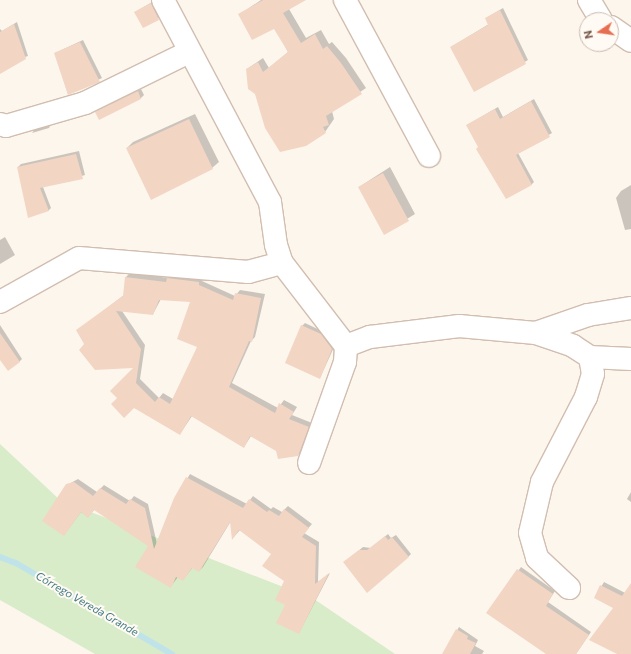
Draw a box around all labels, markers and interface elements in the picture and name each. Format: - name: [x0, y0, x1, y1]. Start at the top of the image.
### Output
- north arrow: [579, 12, 619, 52]
- text: N: [581, 29, 595, 40]
- water label: Córrego Vereda Grande: [33, 569, 141, 639]

